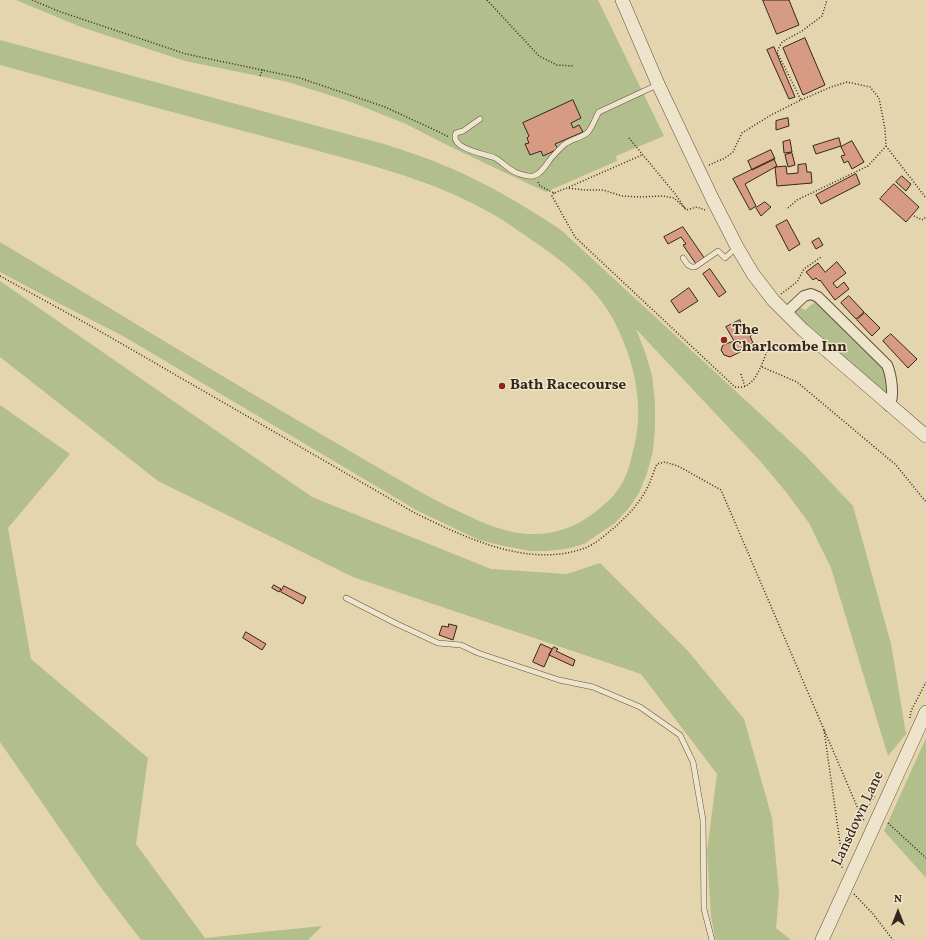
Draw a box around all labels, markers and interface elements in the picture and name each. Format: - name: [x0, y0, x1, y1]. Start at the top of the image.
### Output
- place label: The Charlcombe Inn: [732, 322, 847, 357]
- marker: The Charlcombe Inn: [719, 335, 729, 345]
- place label: Bath Racecourse: [510, 377, 626, 395]
- marker: Bath Racecourse: [497, 381, 507, 391]
- street label: Lansdown Lane: [829, 769, 889, 869]
- north arrow: [878, 892, 918, 932]
- text: N: [894, 892, 902, 907]

